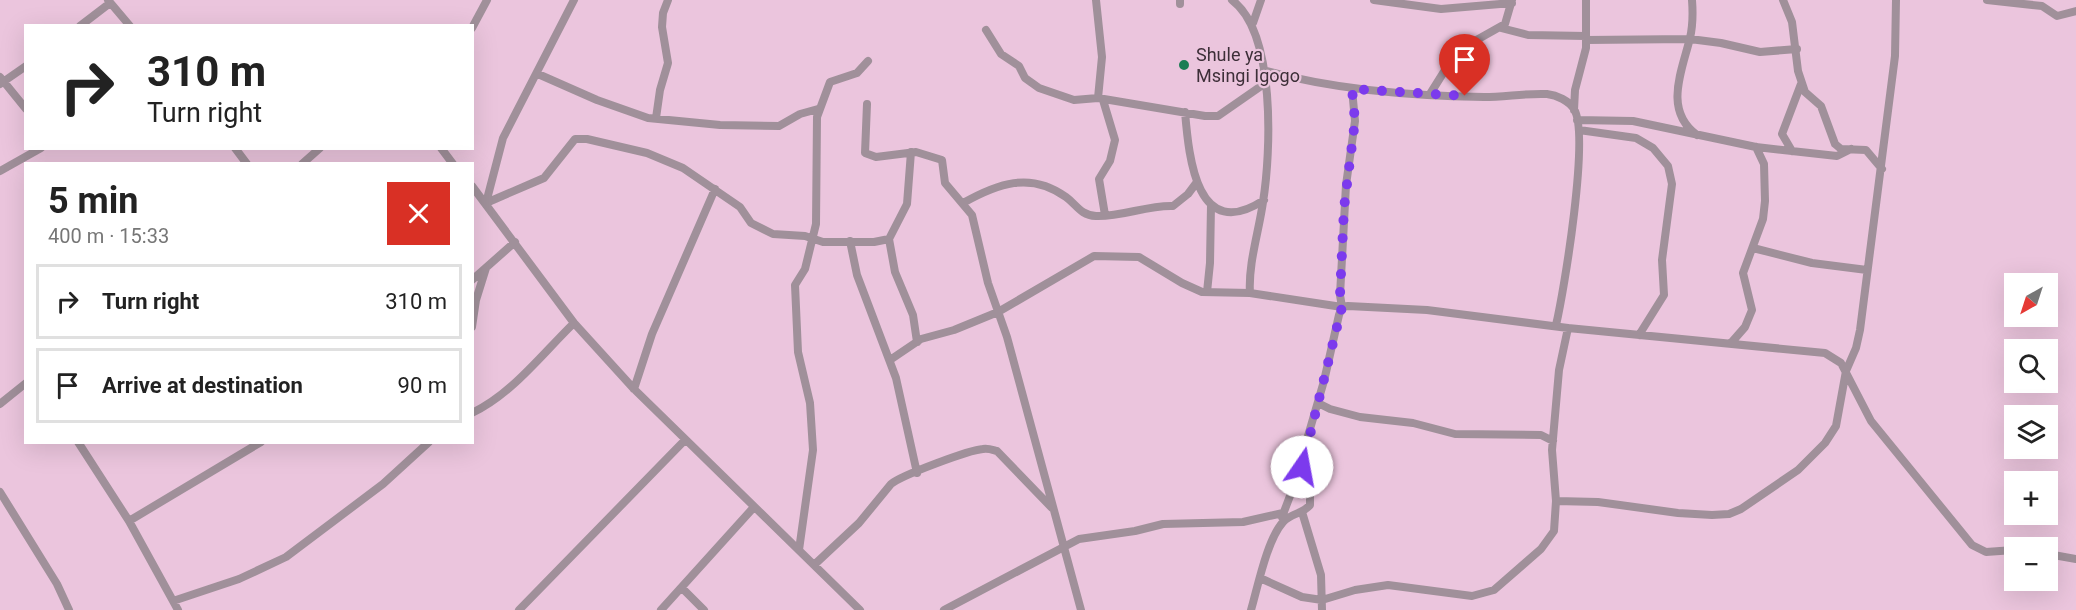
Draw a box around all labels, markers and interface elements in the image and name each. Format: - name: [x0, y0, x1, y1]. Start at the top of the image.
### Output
- pin: [1439, 34, 1490, 96]
- icon: arrive: [1448, 43, 1481, 76]
- place label: Shule ya Msingi Igogo: [1196, 44, 1300, 86]
- text: 310 m: [147, 47, 266, 96]
- icon: right: [48, 48, 126, 126]
- marker: Shule ya Msingi Igogo: [1177, 58, 1191, 72]
- text: Turn right: [147, 97, 262, 129]
- text: 5 min: [48, 180, 139, 222]
- button: close: [387, 182, 450, 245]
- text: 400 m · 15:33: [48, 224, 169, 248]
- north arrow: [2004, 273, 2058, 327]
- map controls: [2004, 273, 2058, 591]
- icon: right: [51, 285, 84, 318]
- text: Turn right: [102, 289, 199, 314]
- text: 310 m: [385, 289, 447, 314]
- button: search: [2004, 339, 2058, 393]
- icon: arrive: [51, 369, 84, 402]
- text: Arrive at destination: [102, 373, 303, 398]
- text: 90 m: [398, 373, 447, 398]
- button: layers: [2004, 405, 2058, 459]
- position arrow: [1270, 435, 1334, 499]
- button: +: [2004, 471, 2058, 525]
- button: −: [2004, 537, 2058, 591]

